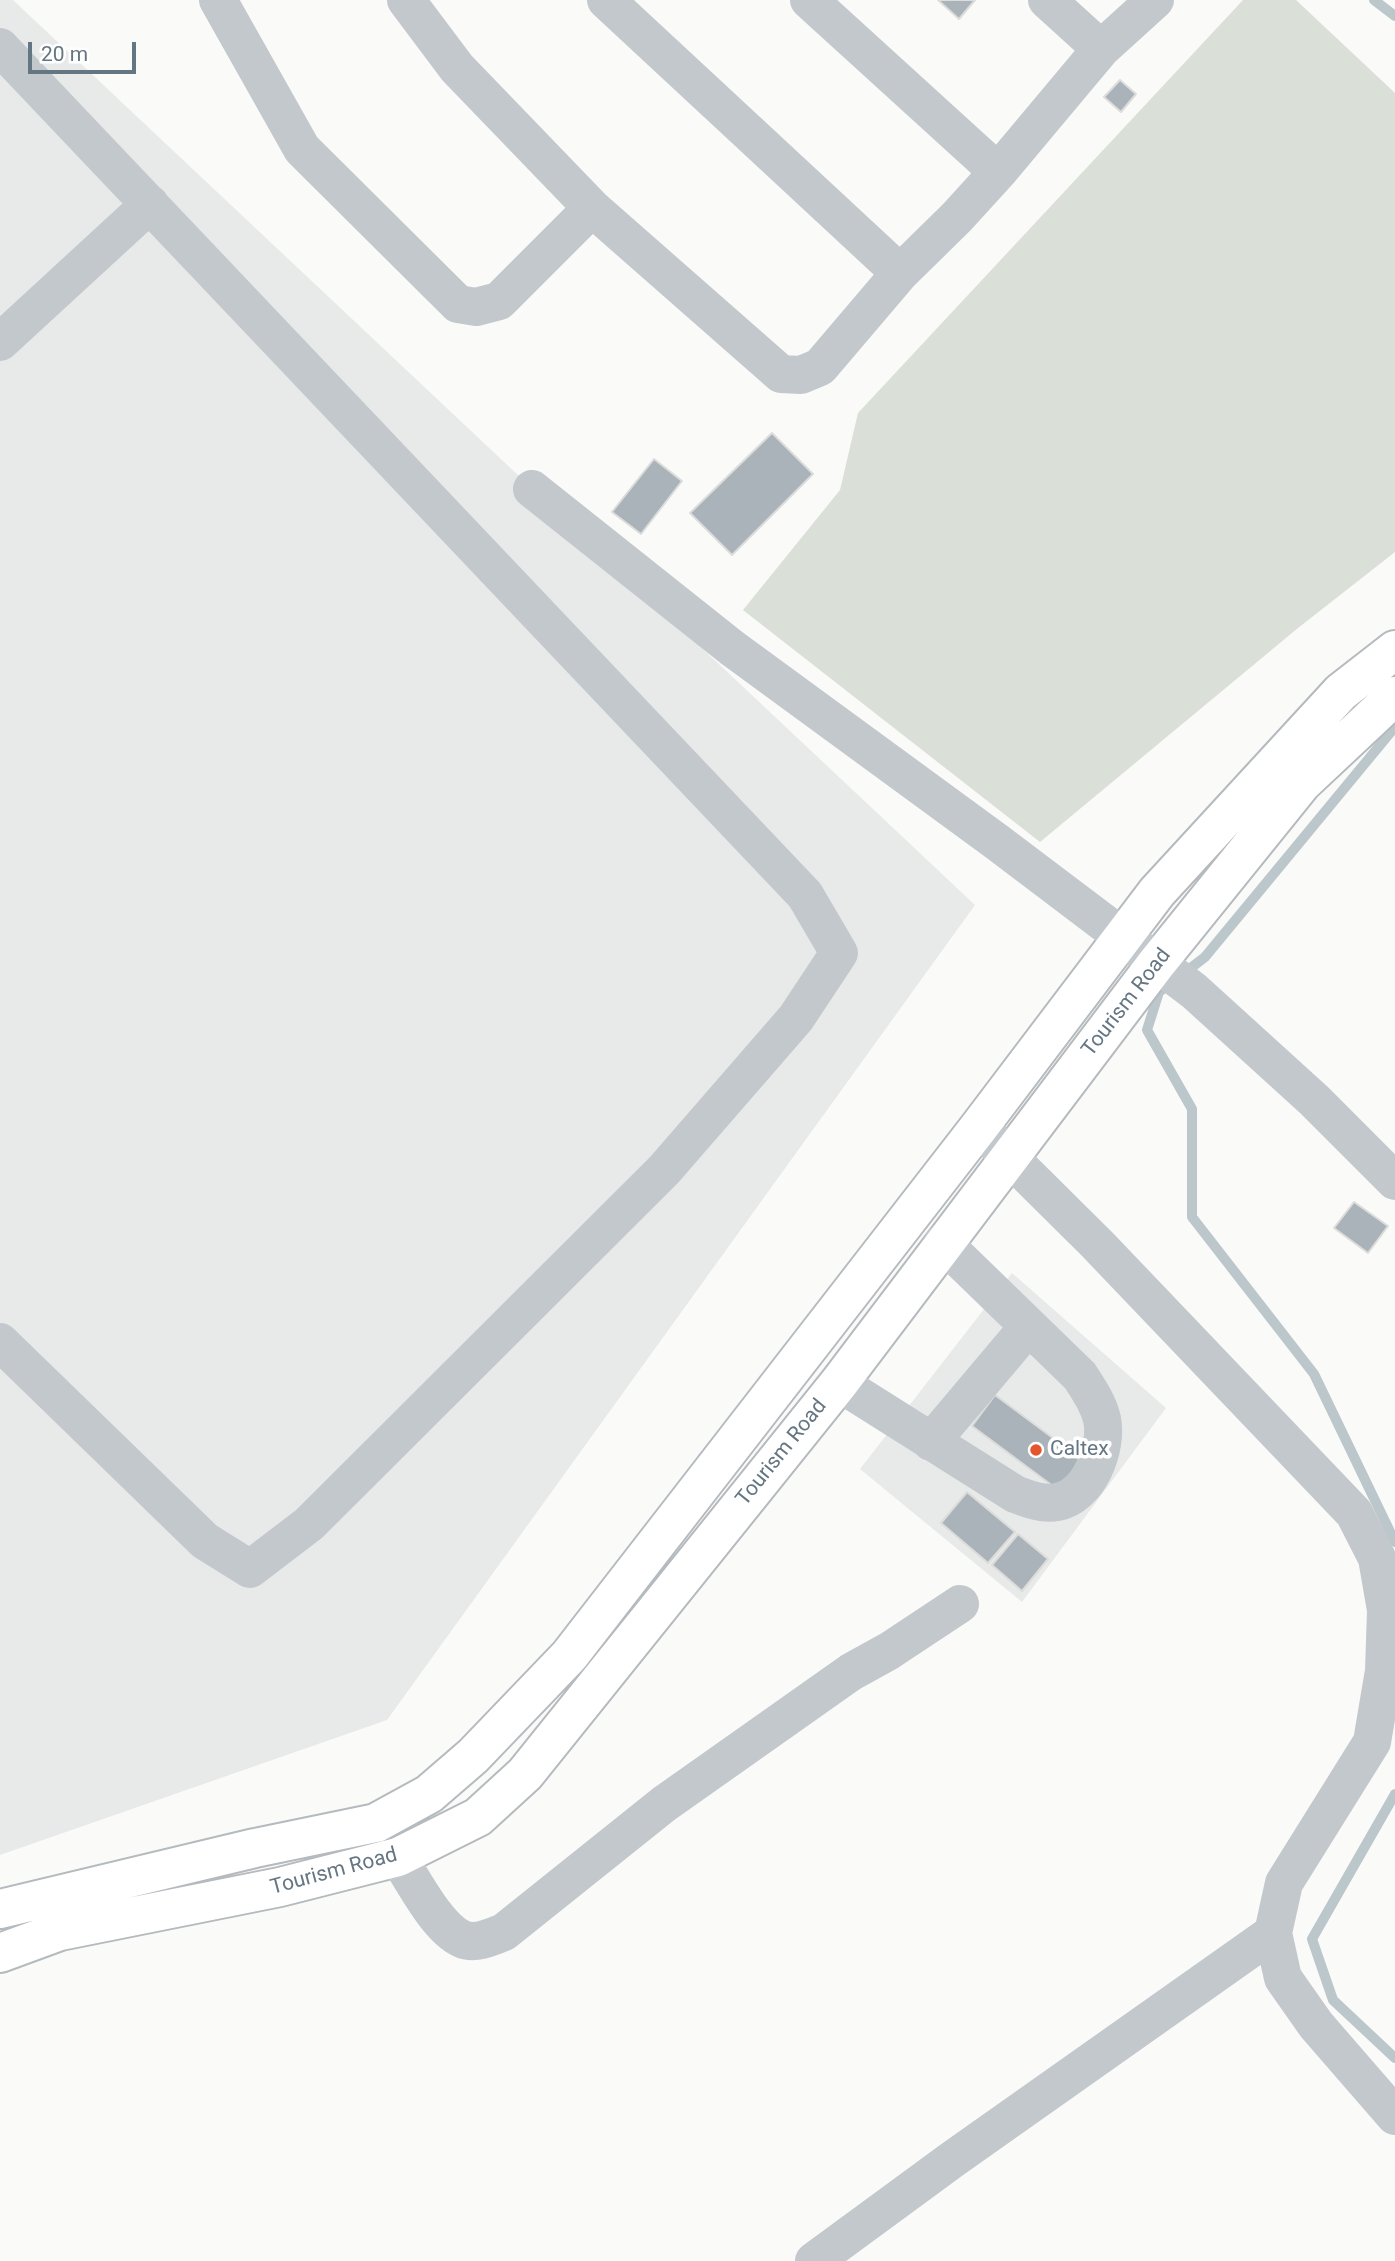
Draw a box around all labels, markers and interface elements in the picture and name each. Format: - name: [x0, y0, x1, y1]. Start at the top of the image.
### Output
- scale bar: [32, 28, 140, 72]
- text: 20 m: [41, 42, 88, 66]
- street label: Tourism Road: [1077, 944, 1177, 1062]
- street label: Tourism Road: [731, 1395, 833, 1511]
- place label: Caltex: [1050, 1437, 1109, 1463]
- marker: Caltex: [1028, 1442, 1044, 1458]
- street label: Tourism Road: [268, 1843, 400, 1901]

